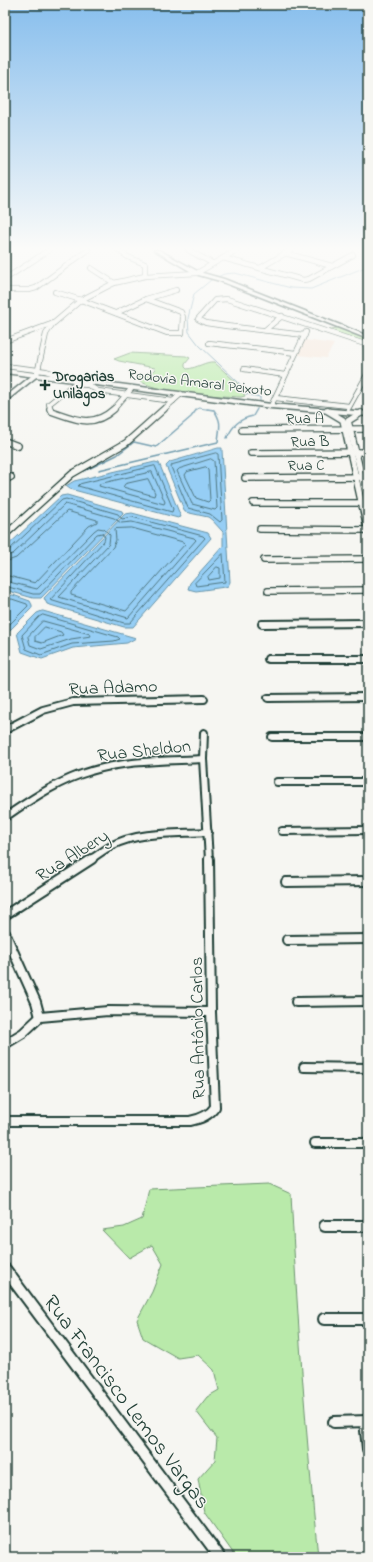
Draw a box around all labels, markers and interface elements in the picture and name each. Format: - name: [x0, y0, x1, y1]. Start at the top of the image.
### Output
- street label: Rodovia Amaral Peixoto: [127, 363, 273, 403]
- place label: Drogarias Unilagos: [52, 366, 115, 407]
- marker: Drogarias Unilagos: [40, 380, 50, 390]
- street label: Rua A: [286, 408, 324, 430]
- street label: Rua B: [291, 431, 329, 453]
- street label: Rua C: [287, 455, 325, 477]
- street label: Rua Adamo: [68, 674, 158, 704]
- street label: Rua Sheldon: [96, 734, 192, 770]
- street label: Rua Albery: [32, 824, 115, 889]
- street label: Rua Antônio Carlos: [185, 956, 213, 1099]
- street label: Rua Francisco Lemos Vargas: [33, 1289, 217, 1517]

